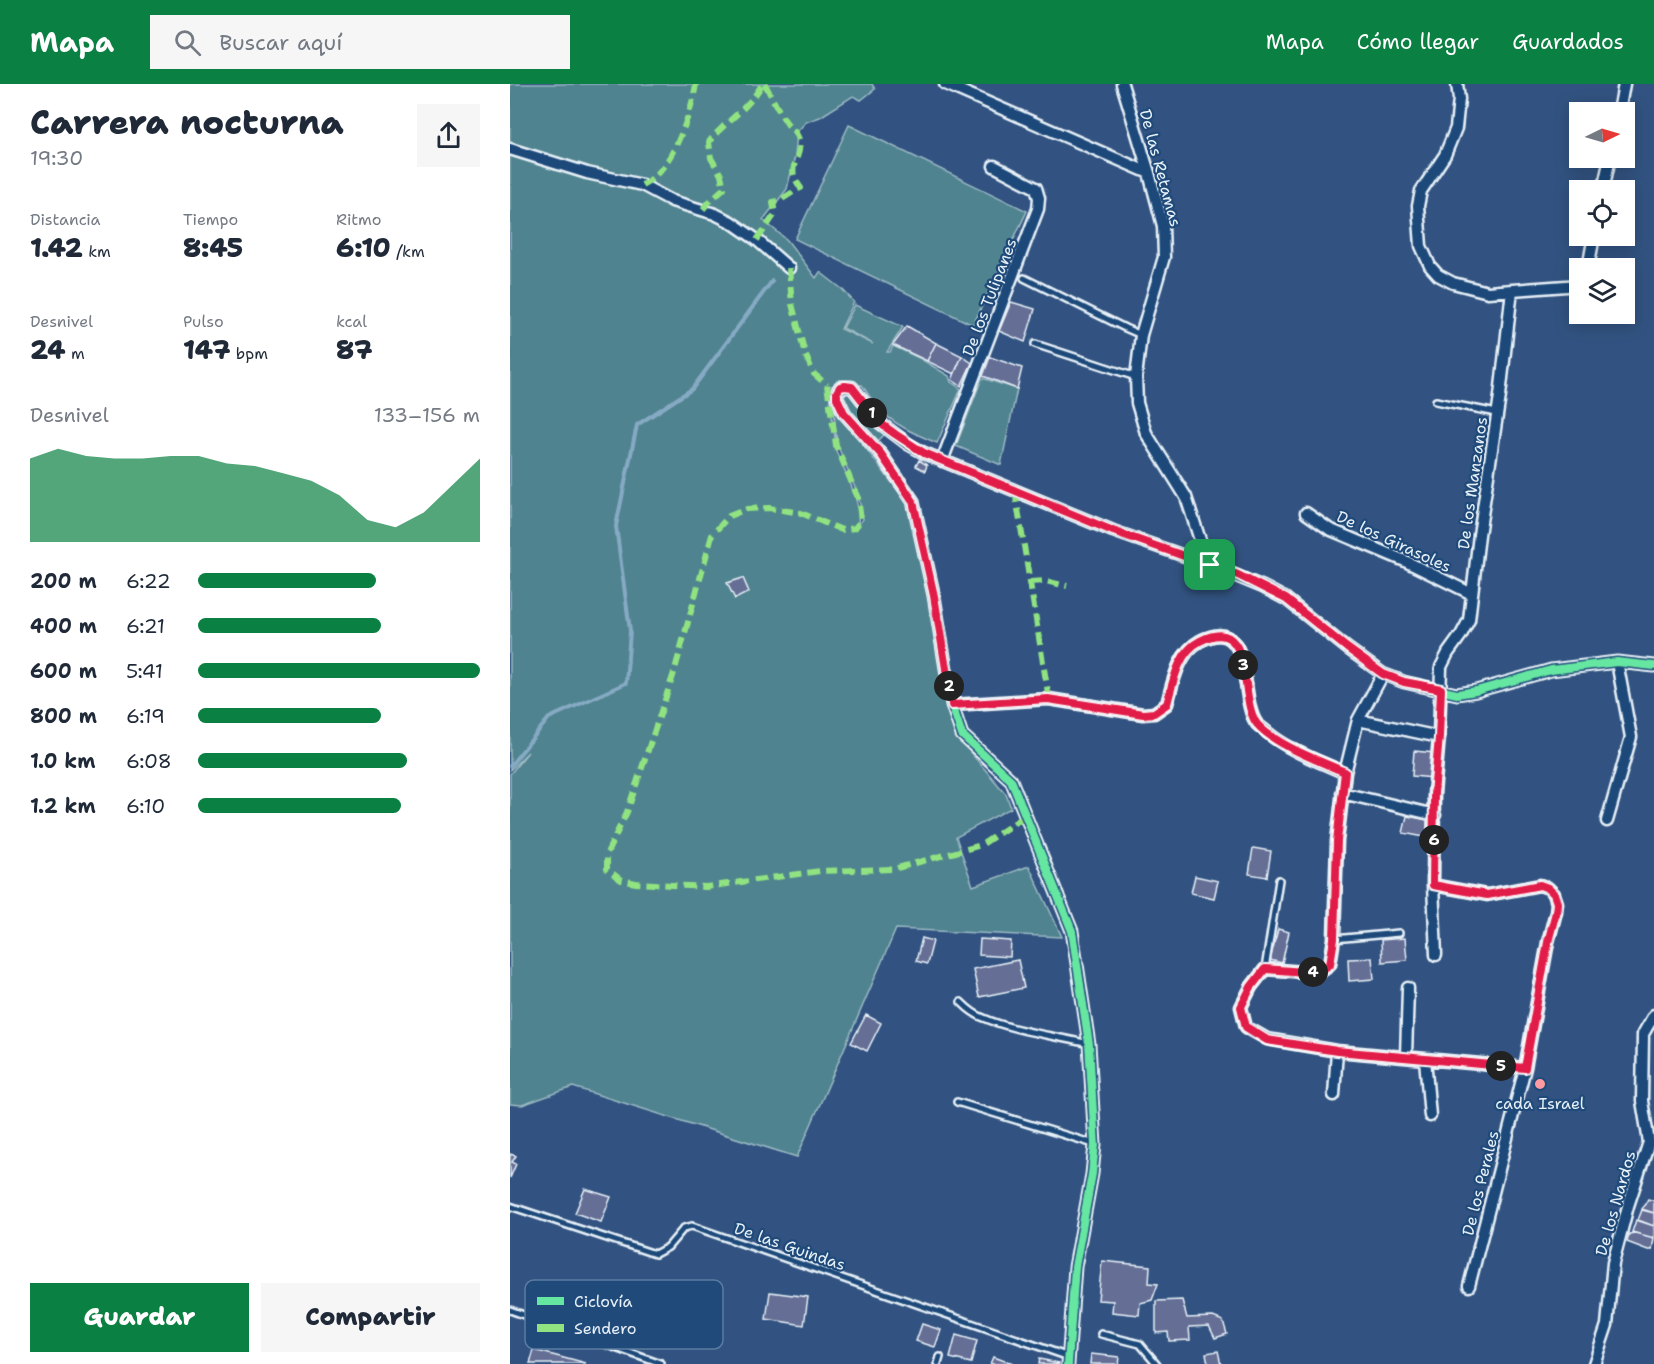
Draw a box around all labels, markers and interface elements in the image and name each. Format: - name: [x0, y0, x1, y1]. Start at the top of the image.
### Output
- search box: [150, 15, 570, 69]
- text: Mapa: [30, 23, 114, 61]
- icon: search: [171, 26, 204, 59]
- text: Buscar aquí: [219, 28, 342, 57]
- text: Mapa: [1266, 28, 1324, 56]
- text: Cómo llegar: [1357, 28, 1479, 56]
- text: Guardados: [1512, 28, 1624, 56]
- text: Carrera nocturna: [30, 100, 344, 145]
- north arrow: [1569, 102, 1635, 168]
- map controls: [1569, 102, 1635, 324]
- button: share: [417, 104, 480, 167]
- street label: De las Retamas: [1135, 107, 1186, 229]
- text: 19:30: [30, 145, 83, 171]
- button: locate: [1569, 180, 1635, 246]
- text: Distancia: [30, 209, 101, 230]
- text: Tiempo: [183, 209, 238, 230]
- text: Ritmo: [336, 209, 381, 230]
- text: 1.42: [30, 230, 83, 265]
- text: 8:45: [183, 230, 243, 265]
- text: 6:10: [336, 230, 391, 265]
- street label: De los Tulipanes: [957, 235, 1022, 359]
- text: km: [83, 241, 111, 262]
- text: /km: [391, 241, 425, 262]
- button: layers: [1569, 258, 1635, 324]
- text: Desnivel: [30, 311, 93, 332]
- text: Pulso: [183, 311, 224, 332]
- text: kcal: [336, 311, 367, 332]
- text: 24: [30, 332, 66, 367]
- text: 147: [183, 332, 230, 367]
- text: 87: [336, 332, 372, 367]
- text: m: [66, 343, 85, 364]
- text: bpm: [230, 343, 268, 364]
- pin: 1: [857, 398, 887, 428]
- text: Desnivel: [30, 402, 109, 428]
- text: 133–156 m: [374, 402, 480, 428]
- text: 1: [868, 402, 876, 423]
- street label: De los Manzanos: [1453, 415, 1492, 551]
- street label: De los Girasoles: [1333, 506, 1454, 577]
- pin: [1184, 539, 1235, 590]
- icon: arrive: [1193, 548, 1226, 581]
- text: 200 m: [30, 568, 97, 594]
- text: 6:22: [126, 568, 171, 594]
- text: 400 m: [30, 613, 97, 639]
- text: 6:21: [126, 613, 165, 639]
- pin: 3: [1228, 650, 1258, 680]
- text: 3: [1237, 654, 1249, 675]
- text: 600 m: [30, 658, 97, 684]
- text: 5:41: [126, 658, 163, 684]
- pin: 2: [934, 671, 964, 701]
- text: 2: [943, 675, 955, 696]
- text: 800 m: [30, 703, 97, 729]
- text: 6:19: [126, 703, 165, 729]
- text: 1.0 km: [30, 748, 95, 774]
- text: 6:08: [126, 748, 172, 774]
- text: 1.2 km: [30, 793, 96, 819]
- text: 6:10: [126, 793, 165, 819]
- pin: 6: [1419, 825, 1449, 855]
- text: 6: [1428, 829, 1440, 850]
- pin: 4: [1298, 957, 1328, 987]
- text: 4: [1307, 961, 1319, 982]
- pin: 5: [1486, 1051, 1516, 1081]
- text: 5: [1496, 1055, 1506, 1076]
- marker: cada Israel: [1533, 1077, 1547, 1091]
- place label: cada Israel: [1495, 1093, 1585, 1114]
- street label: De los Perales: [1457, 1128, 1504, 1238]
- street label: De los Nardos: [1590, 1148, 1641, 1258]
- street label: De las Guindas: [731, 1218, 848, 1275]
- legend: [525, 1280, 723, 1349]
- button: Guardar: [30, 1283, 249, 1352]
- button: Compartir: [261, 1283, 480, 1352]
- text: Ciclovía: [574, 1291, 633, 1312]
- text: Sendero: [574, 1318, 636, 1339]

